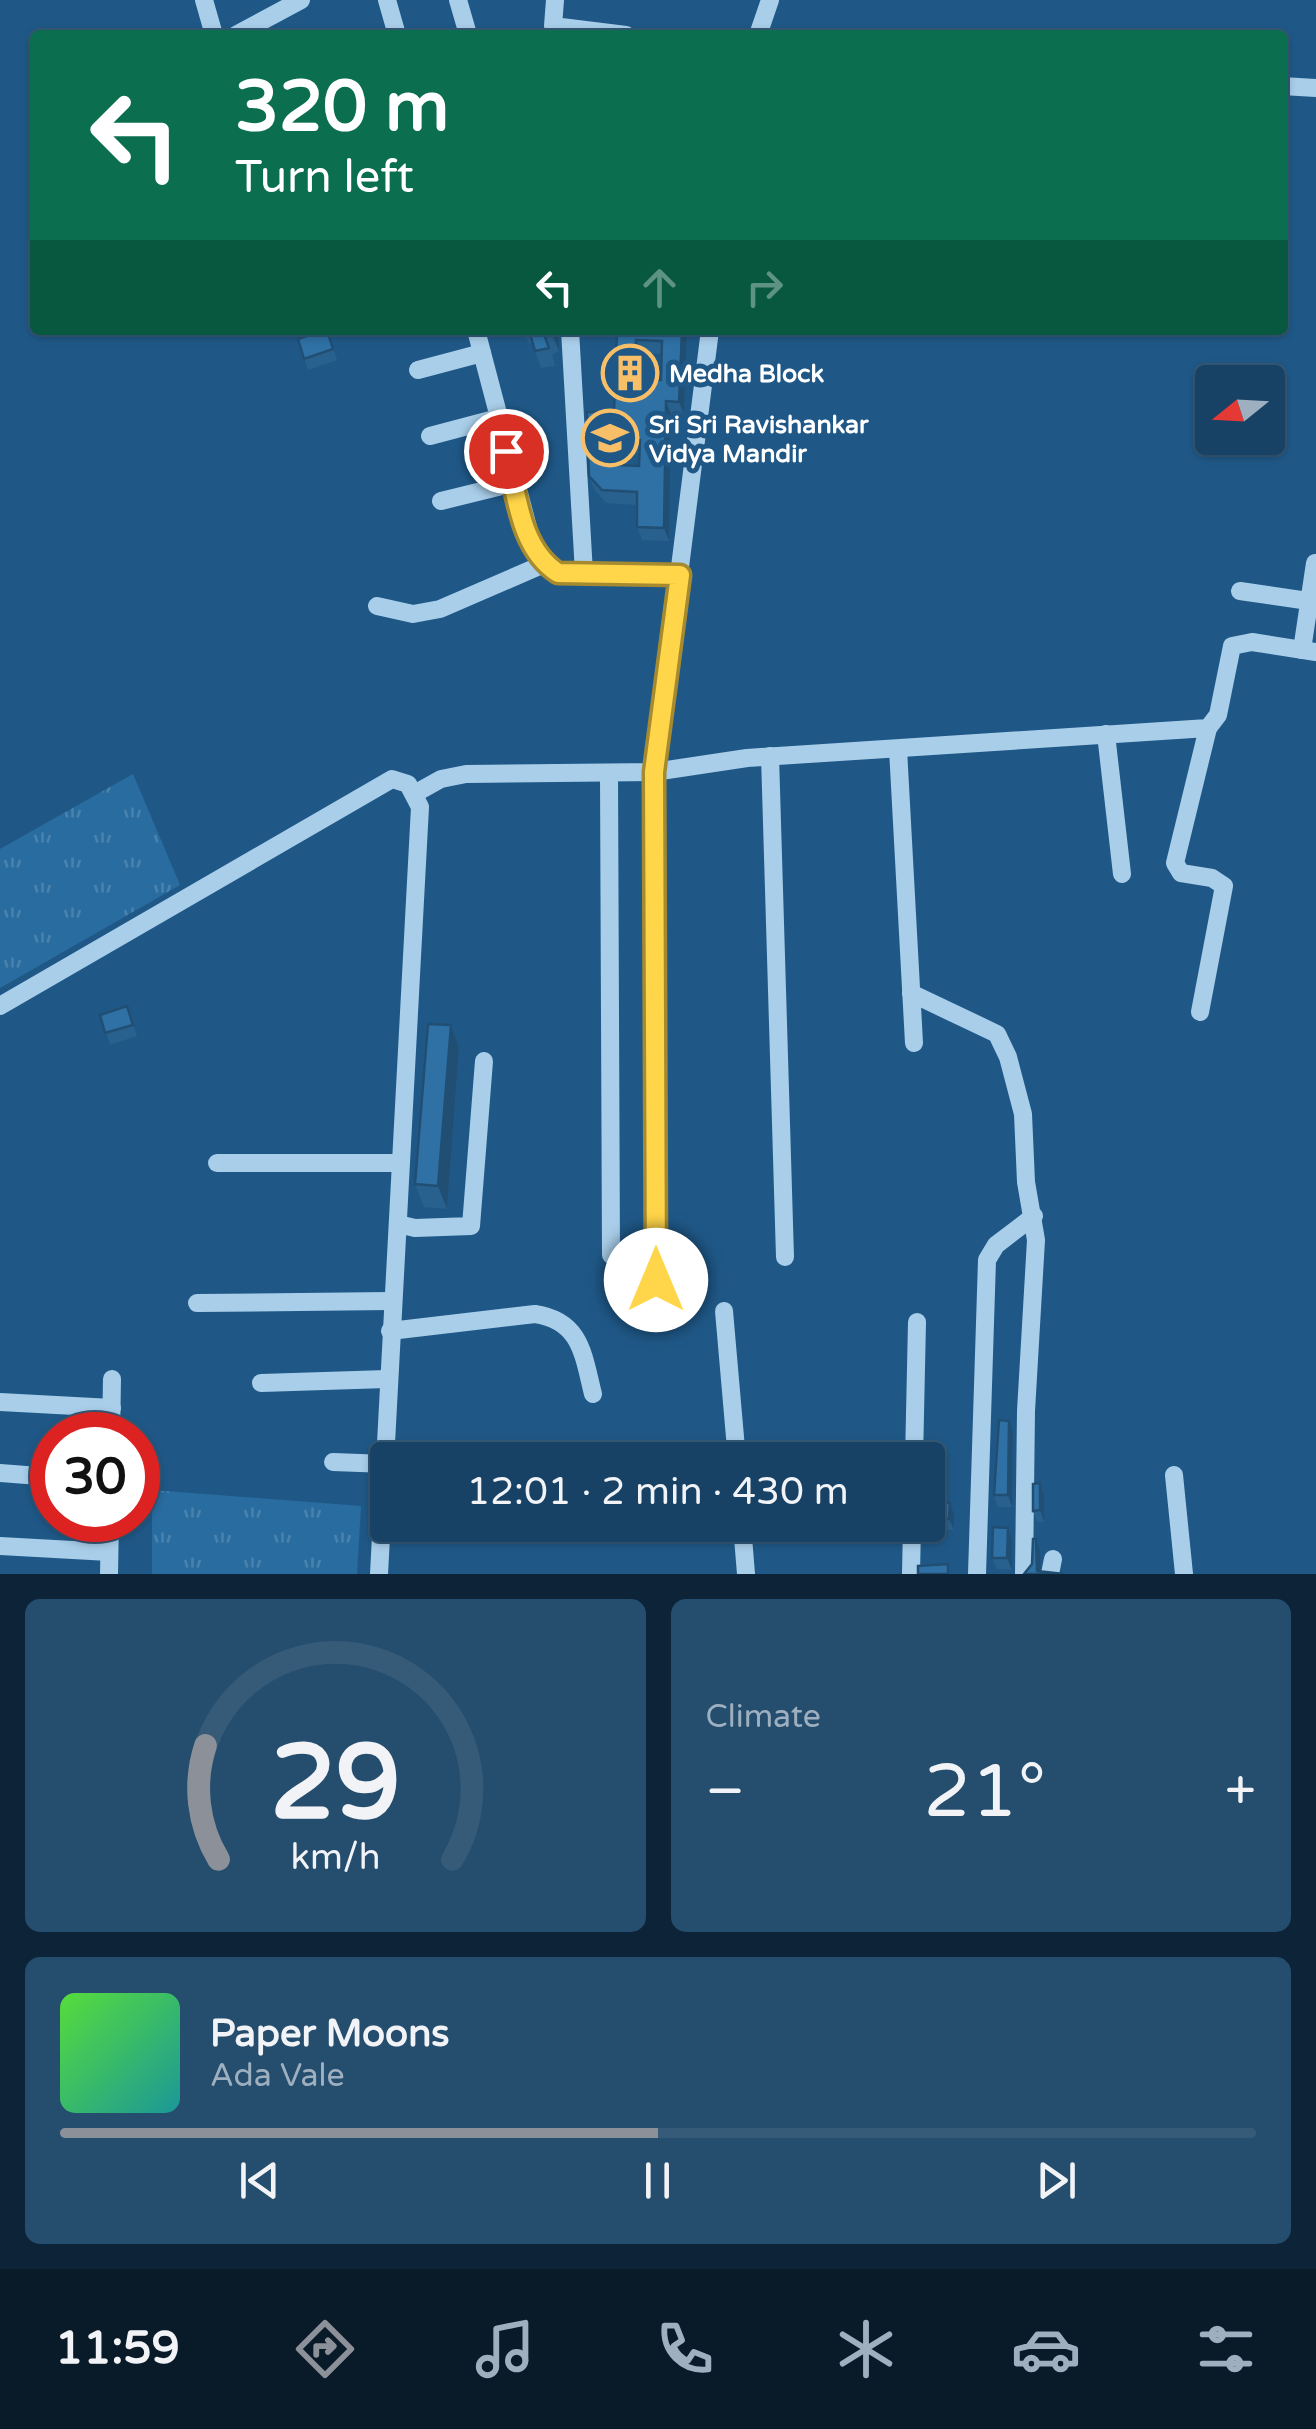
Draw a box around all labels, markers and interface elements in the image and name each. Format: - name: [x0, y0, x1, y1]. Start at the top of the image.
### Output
- text: 320 m: [235, 66, 449, 150]
- icon: left: [70, 70, 200, 200]
- text: Turn left: [235, 151, 414, 205]
- icon: left: [527, 260, 582, 315]
- icon: ahead: [632, 260, 687, 315]
- icon: right: [737, 260, 792, 315]
- building icon: Medha Block: [600, 343, 660, 403]
- place label: Medha Block: [669, 359, 824, 389]
- north arrow: [1195, 365, 1285, 455]
- map controls: [1195, 365, 1285, 455]
- school or university icon: Sri Sri Ravishankar Vidya Mandir: [580, 408, 640, 468]
- pin: [464, 409, 549, 494]
- place label: Sri Sri Ravishankar Vidya Mandir: [649, 410, 869, 469]
- icon: arrive: [479, 424, 534, 479]
- position arrow: [604, 1228, 708, 1332]
- speed limit sign: 30: [30, 1412, 160, 1542]
- text: 12:01 · 2 min · 430 m: [466, 1469, 849, 1515]
- text: Climate: [706, 1698, 821, 1736]
- text: 29: [270, 1722, 401, 1847]
- text: 21°: [924, 1747, 1046, 1837]
- text: −: [706, 1759, 745, 1825]
- text: +: [1225, 1759, 1256, 1825]
- text: km/h: [290, 1836, 380, 1879]
- text: Paper Moons: [210, 2011, 450, 2057]
- text: Ada Vale: [210, 2057, 345, 2095]
- icon: previous: [232, 2153, 287, 2208]
- icon: pause: [630, 2153, 685, 2208]
- icon: next: [1029, 2153, 1084, 2208]
- icon: directions: [290, 2314, 360, 2384]
- icon: music: [470, 2314, 540, 2384]
- icon: phone: [650, 2314, 720, 2384]
- icon: climate: [831, 2314, 901, 2384]
- icon: car: [1011, 2314, 1081, 2384]
- icon: filters: [1191, 2314, 1261, 2384]
- text: 11:59: [55, 2322, 180, 2376]

